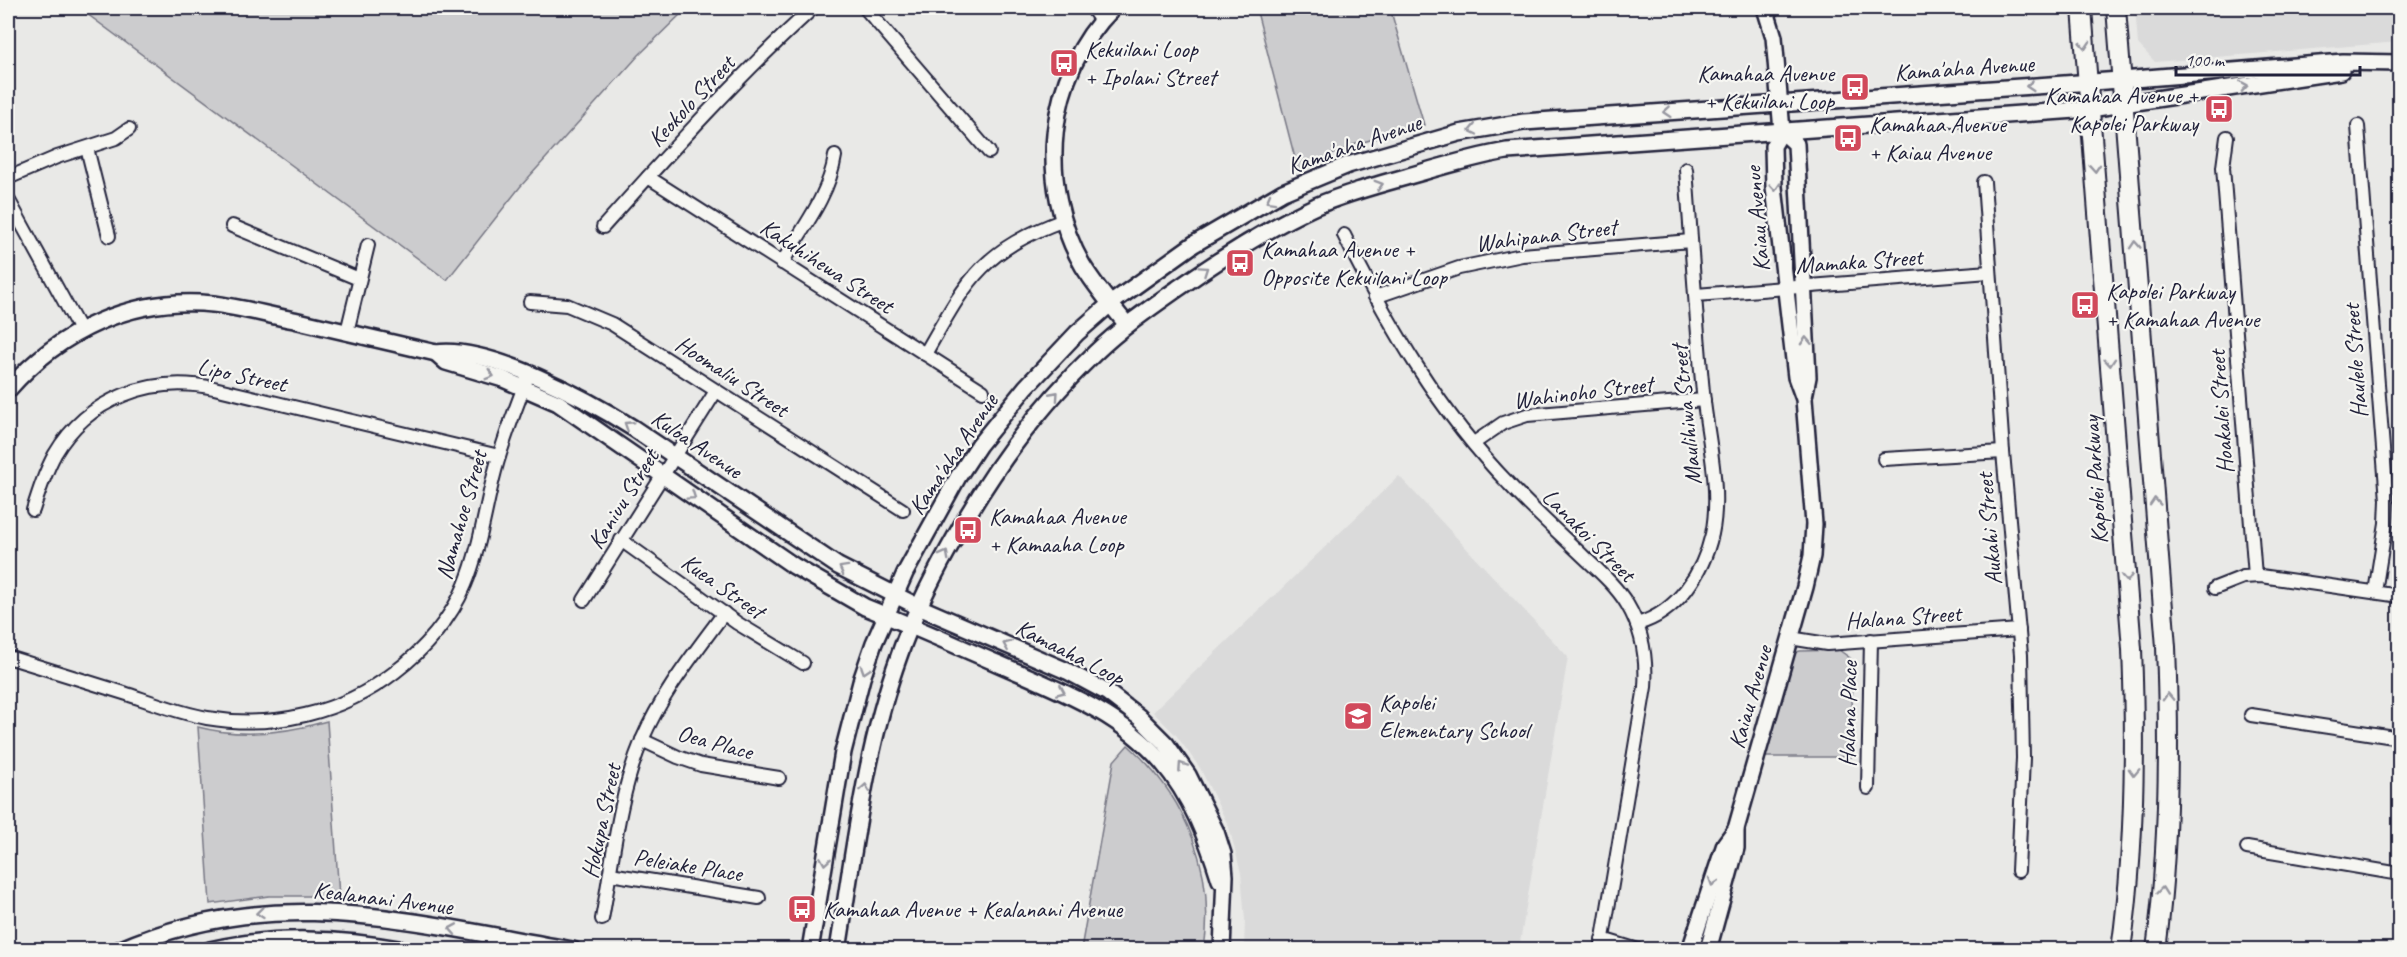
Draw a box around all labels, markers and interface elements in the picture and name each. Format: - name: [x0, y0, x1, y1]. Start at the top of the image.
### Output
- place label: Kekuilani Loop + Ipolani Street: [1085, 34, 1219, 92]
- scale bar: [2176, 39, 2360, 77]
- one-way arrow: [2078, 40, 2091, 49]
- street label: Keokolo Street: [641, 47, 742, 153]
- bus stop icon: Kekuilani Loop + Ipolani Street: [1048, 47, 1080, 79]
- street label: Kama'aha Avenue: [1893, 48, 2037, 88]
- text: 100 m: [2185, 49, 2226, 71]
- place label: Kamahaa Avenue + Kekuilani Loop: [1697, 58, 1836, 116]
- bus stop icon: Kamahaa Avenue + Kekuilani Loop: [1839, 71, 1871, 103]
- one-way arrow: [2025, 79, 2034, 92]
- place label: Kamahaa Avenue + Kapolei Parkway: [2045, 80, 2200, 138]
- one-way arrow: [2239, 80, 2249, 93]
- bus stop icon: Kamahaa Avenue + Kapolei Parkway: [2203, 93, 2235, 125]
- one-way arrow: [1663, 105, 1672, 118]
- street label: Kama'aha Avenue: [1283, 106, 1427, 181]
- place label: Kamahaa Avenue + Kaiau Avenue: [1869, 109, 2008, 167]
- bus stop icon: Kamahaa Avenue + Kaiau Avenue: [1832, 122, 1864, 154]
- one-way arrow: [1469, 123, 1479, 136]
- street label: Kaiau Avenue: [1737, 163, 1777, 273]
- one-way arrow: [2088, 163, 2101, 172]
- one-way arrow: [1373, 180, 1384, 192]
- one-way arrow: [1768, 182, 1781, 192]
- one-way arrow: [1266, 193, 1276, 204]
- street label: Wahipana Street: [1474, 211, 1621, 259]
- street label: Kakuhihewa Street: [755, 212, 901, 321]
- place label: Kamahaa Avenue + Opposite Kekuilani Loop: [1261, 234, 1449, 292]
- one-way arrow: [2129, 240, 2142, 249]
- street label: Mamaka Street: [1795, 241, 1925, 280]
- bus stop icon: Kamahaa Avenue + Opposite Kekuilani Loop: [1224, 247, 1256, 279]
- one-way arrow: [1198, 266, 1209, 277]
- place label: Kapolei Parkway + Kamahaa Avenue: [2106, 276, 2262, 334]
- bus stop icon: Kapolei Parkway + Kamahaa Avenue: [2069, 289, 2101, 321]
- street label: Haulele Street: [2336, 301, 2374, 419]
- street label: Hoomaliu Street: [670, 328, 796, 425]
- one-way arrow: [1800, 337, 1813, 346]
- street label: Maulihiwa Street: [1663, 340, 1708, 487]
- street label: Hoakalei Street: [2202, 347, 2240, 475]
- street label: Lipo Street: [195, 351, 291, 399]
- one-way arrow: [2103, 358, 2116, 367]
- one-way arrow: [484, 368, 495, 380]
- street label: Wahinoho Street: [1512, 368, 1657, 415]
- street label: Kama'aha Avenue: [902, 386, 1006, 520]
- one-way arrow: [1048, 391, 1059, 401]
- street label: Kuloa Avenue: [646, 403, 750, 486]
- street label: Kapolei Parkway: [2075, 413, 2114, 545]
- one-way arrow: [624, 421, 635, 432]
- street label: Kaniuu Street: [581, 442, 667, 554]
- street label: Namahoe Street: [428, 445, 494, 583]
- street label: Aukahi Street: [1969, 470, 2009, 586]
- street label: Lanakoi Street: [1536, 482, 1644, 590]
- one-way arrow: [685, 489, 696, 500]
- one-way arrow: [2149, 497, 2162, 507]
- place label: Kamahaa Avenue + Kamaaha Loop: [989, 501, 1128, 559]
- bus stop icon: Kamahaa Avenue + Kamaaha Loop: [952, 514, 984, 546]
- street label: Kuea Street: [676, 547, 773, 627]
- one-way arrow: [938, 551, 949, 561]
- one-way arrow: [838, 565, 849, 576]
- one-way arrow: [2120, 573, 2133, 582]
- street label: Halana Street: [1844, 598, 1964, 636]
- street label: Kamaaha Loop: [1011, 612, 1131, 693]
- one-way arrow: [1002, 640, 1013, 652]
- street label: Kaiau Avenue: [1721, 640, 1780, 752]
- street label: Halana Place: [1832, 658, 1864, 767]
- one-way arrow: [860, 664, 872, 675]
- one-way arrow: [1054, 684, 1065, 696]
- place label: Kapolei Elementary School: [1379, 687, 1533, 745]
- one-way arrow: [2162, 692, 2175, 701]
- school or university icon: Kapolei Elementary School: [1342, 700, 1374, 732]
- street label: Oea Place: [674, 718, 758, 767]
- street label: Hokupa Street: [574, 759, 628, 881]
- one-way arrow: [1178, 761, 1189, 772]
- one-way arrow: [2128, 768, 2140, 777]
- one-way arrow: [858, 784, 870, 793]
- street label: Peleiake Place: [632, 842, 746, 889]
- one-way arrow: [819, 855, 832, 865]
- street label: Kealanani Avenue: [312, 875, 456, 922]
- one-way arrow: [1707, 876, 1720, 887]
- one-way arrow: [2155, 887, 2168, 896]
- bus stop icon: Kamahaa Avenue + Kealanani Avenue: [786, 893, 818, 925]
- place label: Kamahaa Avenue + Kealanani Avenue: [823, 894, 1124, 924]
- one-way arrow: [255, 906, 264, 919]
- one-way arrow: [448, 923, 458, 936]

